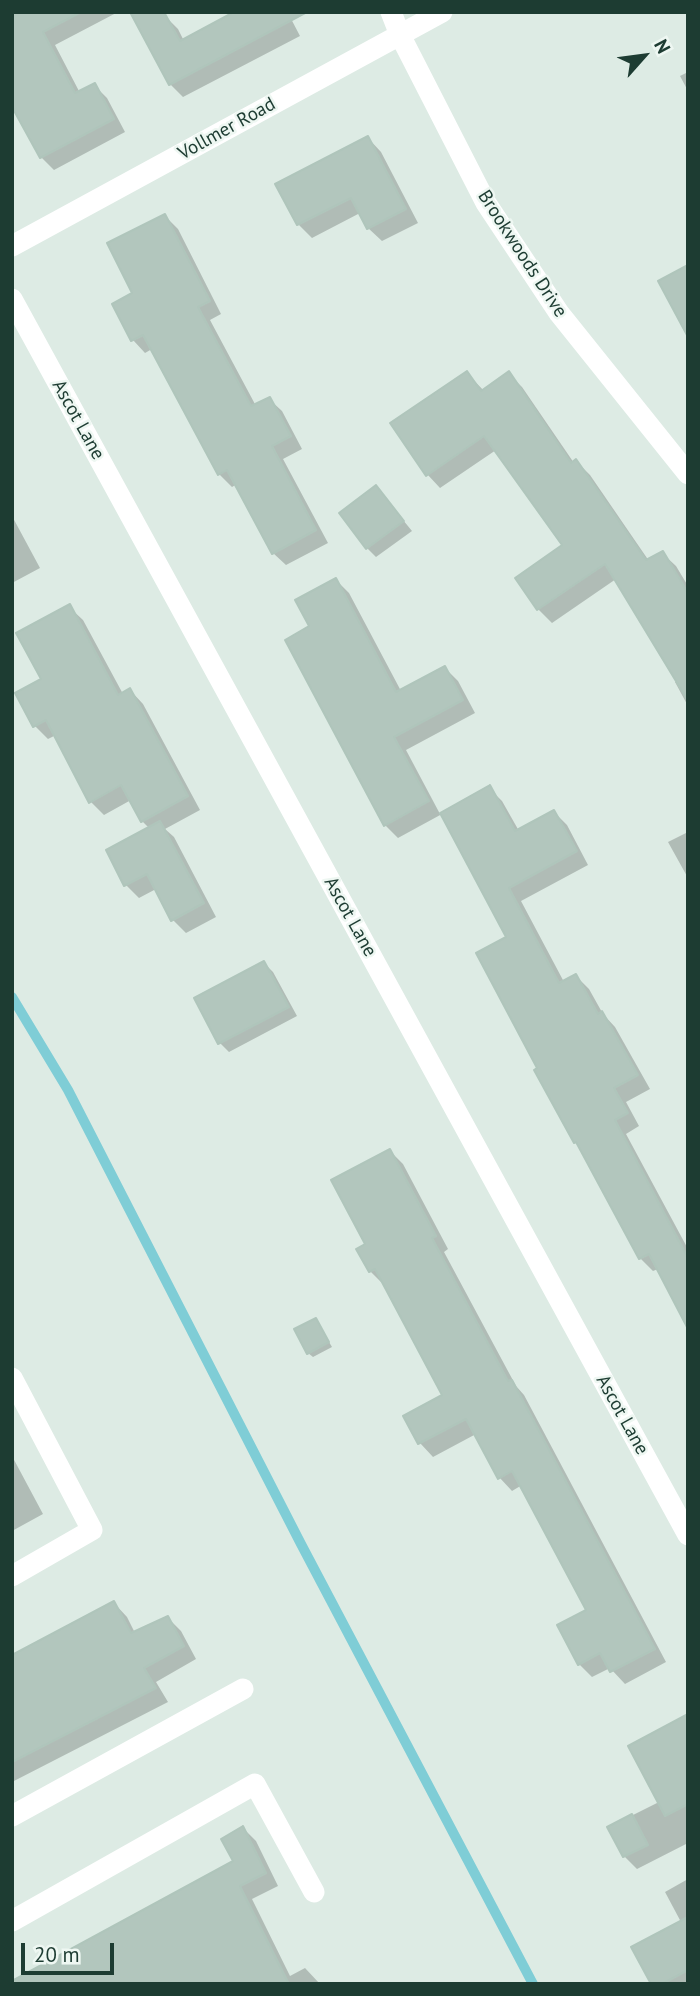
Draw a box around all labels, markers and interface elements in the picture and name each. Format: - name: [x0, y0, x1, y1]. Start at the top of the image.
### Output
- north arrow: [609, 21, 679, 91]
- text: N: [649, 35, 676, 57]
- street label: Vollmer Road: [174, 93, 280, 165]
- street label: Brookwoods Drive: [472, 186, 572, 322]
- street label: Ascot Lane: [47, 376, 109, 464]
- street label: Ascot Lane: [319, 873, 381, 961]
- street label: Ascot Lane: [591, 1371, 653, 1459]
- scale bar: [24, 1930, 117, 1974]
- text: 20 m: [34, 1941, 80, 1968]

